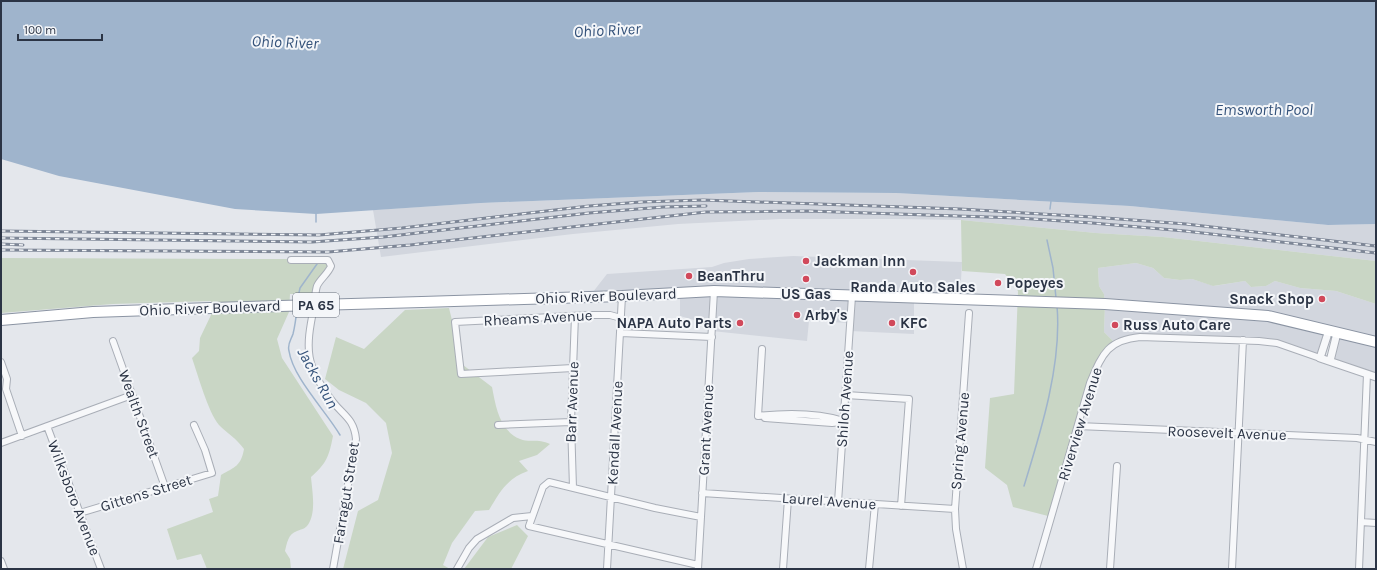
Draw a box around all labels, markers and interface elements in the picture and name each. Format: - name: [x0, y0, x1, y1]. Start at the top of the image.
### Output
- scale bar: [18, 16, 102, 42]
- water label: Ohio River: [573, 19, 641, 41]
- text: 100 m: [24, 23, 56, 37]
- water label: Ohio River: [251, 31, 319, 53]
- water label: Emsworth Pool: [1215, 100, 1313, 119]
- place label: Jackman Inn: [814, 252, 906, 270]
- marker: Jackman Inn: [801, 256, 811, 266]
- place label: BeanThru: [697, 267, 765, 285]
- marker: Randa Auto Sales: [908, 267, 918, 277]
- marker: BeanThru: [684, 271, 694, 281]
- marker: US Gas: [801, 274, 811, 284]
- place label: Popeyes: [1006, 274, 1064, 292]
- place label: Randa Auto Sales: [850, 278, 976, 296]
- marker: Popeyes: [993, 278, 1003, 288]
- street label: Ohio River Boulevard: [535, 285, 677, 307]
- place label: US Gas: [781, 285, 831, 303]
- place label: Snack Shop: [1229, 290, 1314, 308]
- road number: PA 65: [293, 293, 339, 317]
- marker: Snack Shop: [1317, 294, 1327, 304]
- street label: Ohio River Boulevard: [139, 297, 281, 319]
- street label: Rheams Avenue: [483, 306, 593, 330]
- place label: Arby's: [805, 306, 848, 324]
- marker: Arby's: [792, 310, 802, 320]
- place label: NAPA Auto Parts: [616, 314, 732, 332]
- place label: KFC: [900, 314, 928, 332]
- place label: Russ Auto Care: [1123, 316, 1231, 334]
- marker: NAPA Auto Parts: [735, 318, 745, 328]
- marker: KFC: [887, 318, 897, 328]
- marker: Russ Auto Care: [1110, 320, 1120, 330]
- water label: Jacks Run: [294, 344, 342, 412]
- street label: Shiloh Avenue: [833, 350, 857, 448]
- street label: Barr Avenue: [562, 361, 582, 443]
- street label: Riverview Avenue: [1054, 365, 1106, 483]
- street label: Wealth Street: [115, 367, 163, 461]
- street label: Kendall Avenue: [603, 380, 627, 486]
- street label: Grant Avenue: [695, 384, 717, 476]
- street label: Spring Avenue: [947, 391, 973, 491]
- street label: Roosevelt Avenue: [1167, 422, 1287, 444]
- street label: Wilksboro Avenue: [44, 438, 104, 558]
- street label: Farragut Street: [329, 440, 363, 545]
- street label: Gittens Street: [98, 470, 194, 515]
- street label: Laurel Avenue: [781, 489, 877, 513]

